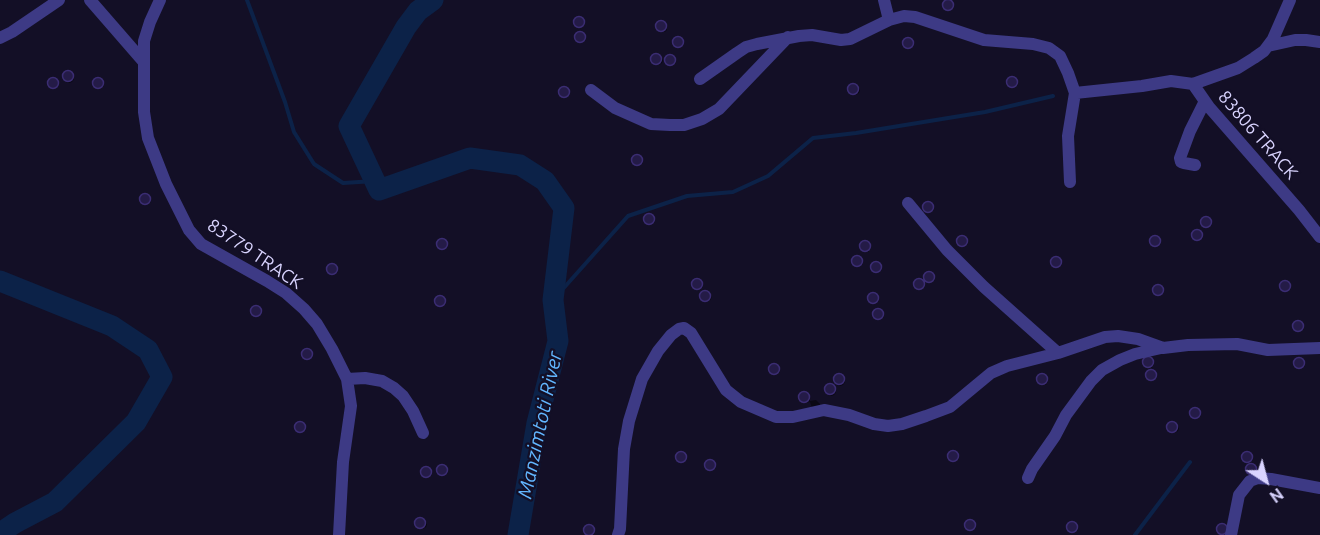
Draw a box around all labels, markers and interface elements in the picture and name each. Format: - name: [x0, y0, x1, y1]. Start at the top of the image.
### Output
- street label: 83806 TRACK: [1214, 86, 1302, 184]
- street label: 83779 TRACK: [203, 214, 307, 294]
- water label: Manzimtoti River: [513, 349, 567, 501]
- north arrow: [1236, 451, 1296, 511]
- text: N: [1266, 485, 1287, 506]

